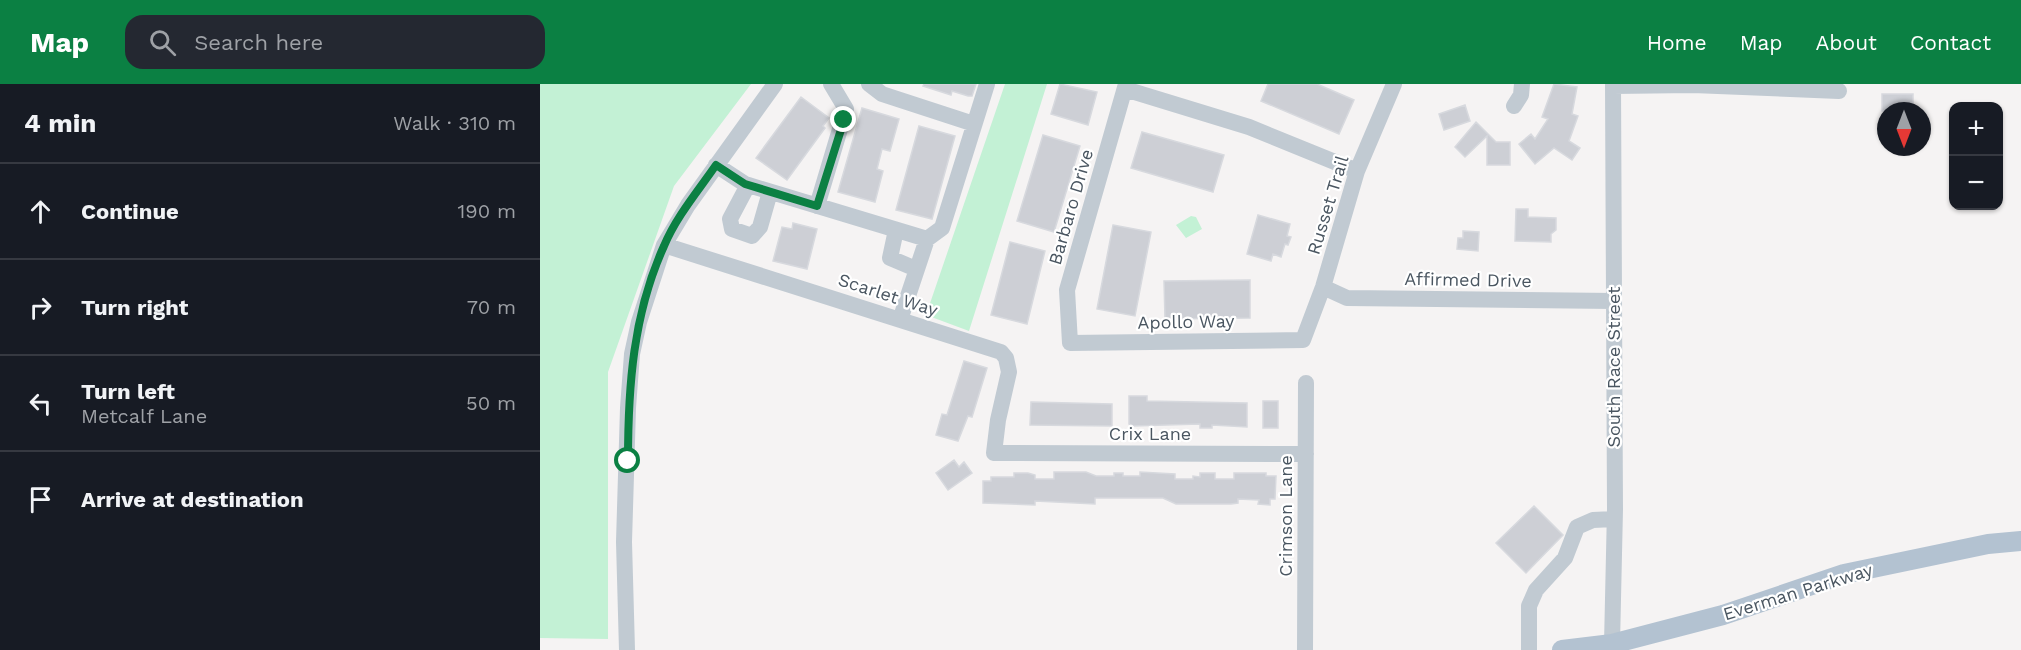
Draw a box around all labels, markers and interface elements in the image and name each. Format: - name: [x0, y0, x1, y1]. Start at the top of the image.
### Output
- search box: [125, 15, 545, 69]
- text: Map: [30, 26, 89, 59]
- icon: search: [146, 26, 179, 59]
- text: Search here: [194, 30, 323, 55]
- text: Home: [1647, 30, 1707, 55]
- text: Map: [1740, 30, 1783, 55]
- text: About: [1816, 30, 1877, 55]
- text: Contact: [1910, 30, 1991, 55]
- north arrow: [1877, 102, 1931, 156]
- map controls: [1949, 102, 2003, 210]
- button: +: [1949, 102, 2003, 156]
- route end: [830, 106, 856, 132]
- text: 4 min: [24, 108, 96, 138]
- text: Walk · 310 m: [393, 111, 516, 135]
- street label: Barbaro Drive: [1044, 147, 1097, 267]
- street label: Russet Trail: [1303, 152, 1353, 257]
- button: −: [1949, 156, 2003, 210]
- icon: ahead: [24, 195, 57, 228]
- text: Continue: [81, 199, 179, 224]
- text: 190 m: [458, 199, 516, 223]
- street label: Affirmed Drive: [1404, 268, 1532, 291]
- street label: Scarlet Way: [836, 269, 941, 321]
- street label: South Race Street: [1603, 286, 1624, 448]
- icon: right: [24, 291, 57, 324]
- text: Turn right: [81, 295, 188, 320]
- text: 70 m: [467, 295, 516, 319]
- street label: Apollo Way: [1137, 310, 1235, 333]
- text: Turn left: [81, 379, 175, 404]
- icon: left: [24, 387, 57, 420]
- text: 50 m: [466, 391, 516, 415]
- text: Metcalf Lane: [81, 404, 207, 428]
- street label: Crix Lane: [1109, 423, 1191, 444]
- route start: [614, 447, 640, 473]
- street label: Crimson Lane: [1275, 455, 1296, 577]
- icon: arrive: [24, 483, 57, 516]
- text: Arrive at destination: [81, 487, 304, 512]
- street label: Everman Parkway: [1721, 559, 1876, 624]

